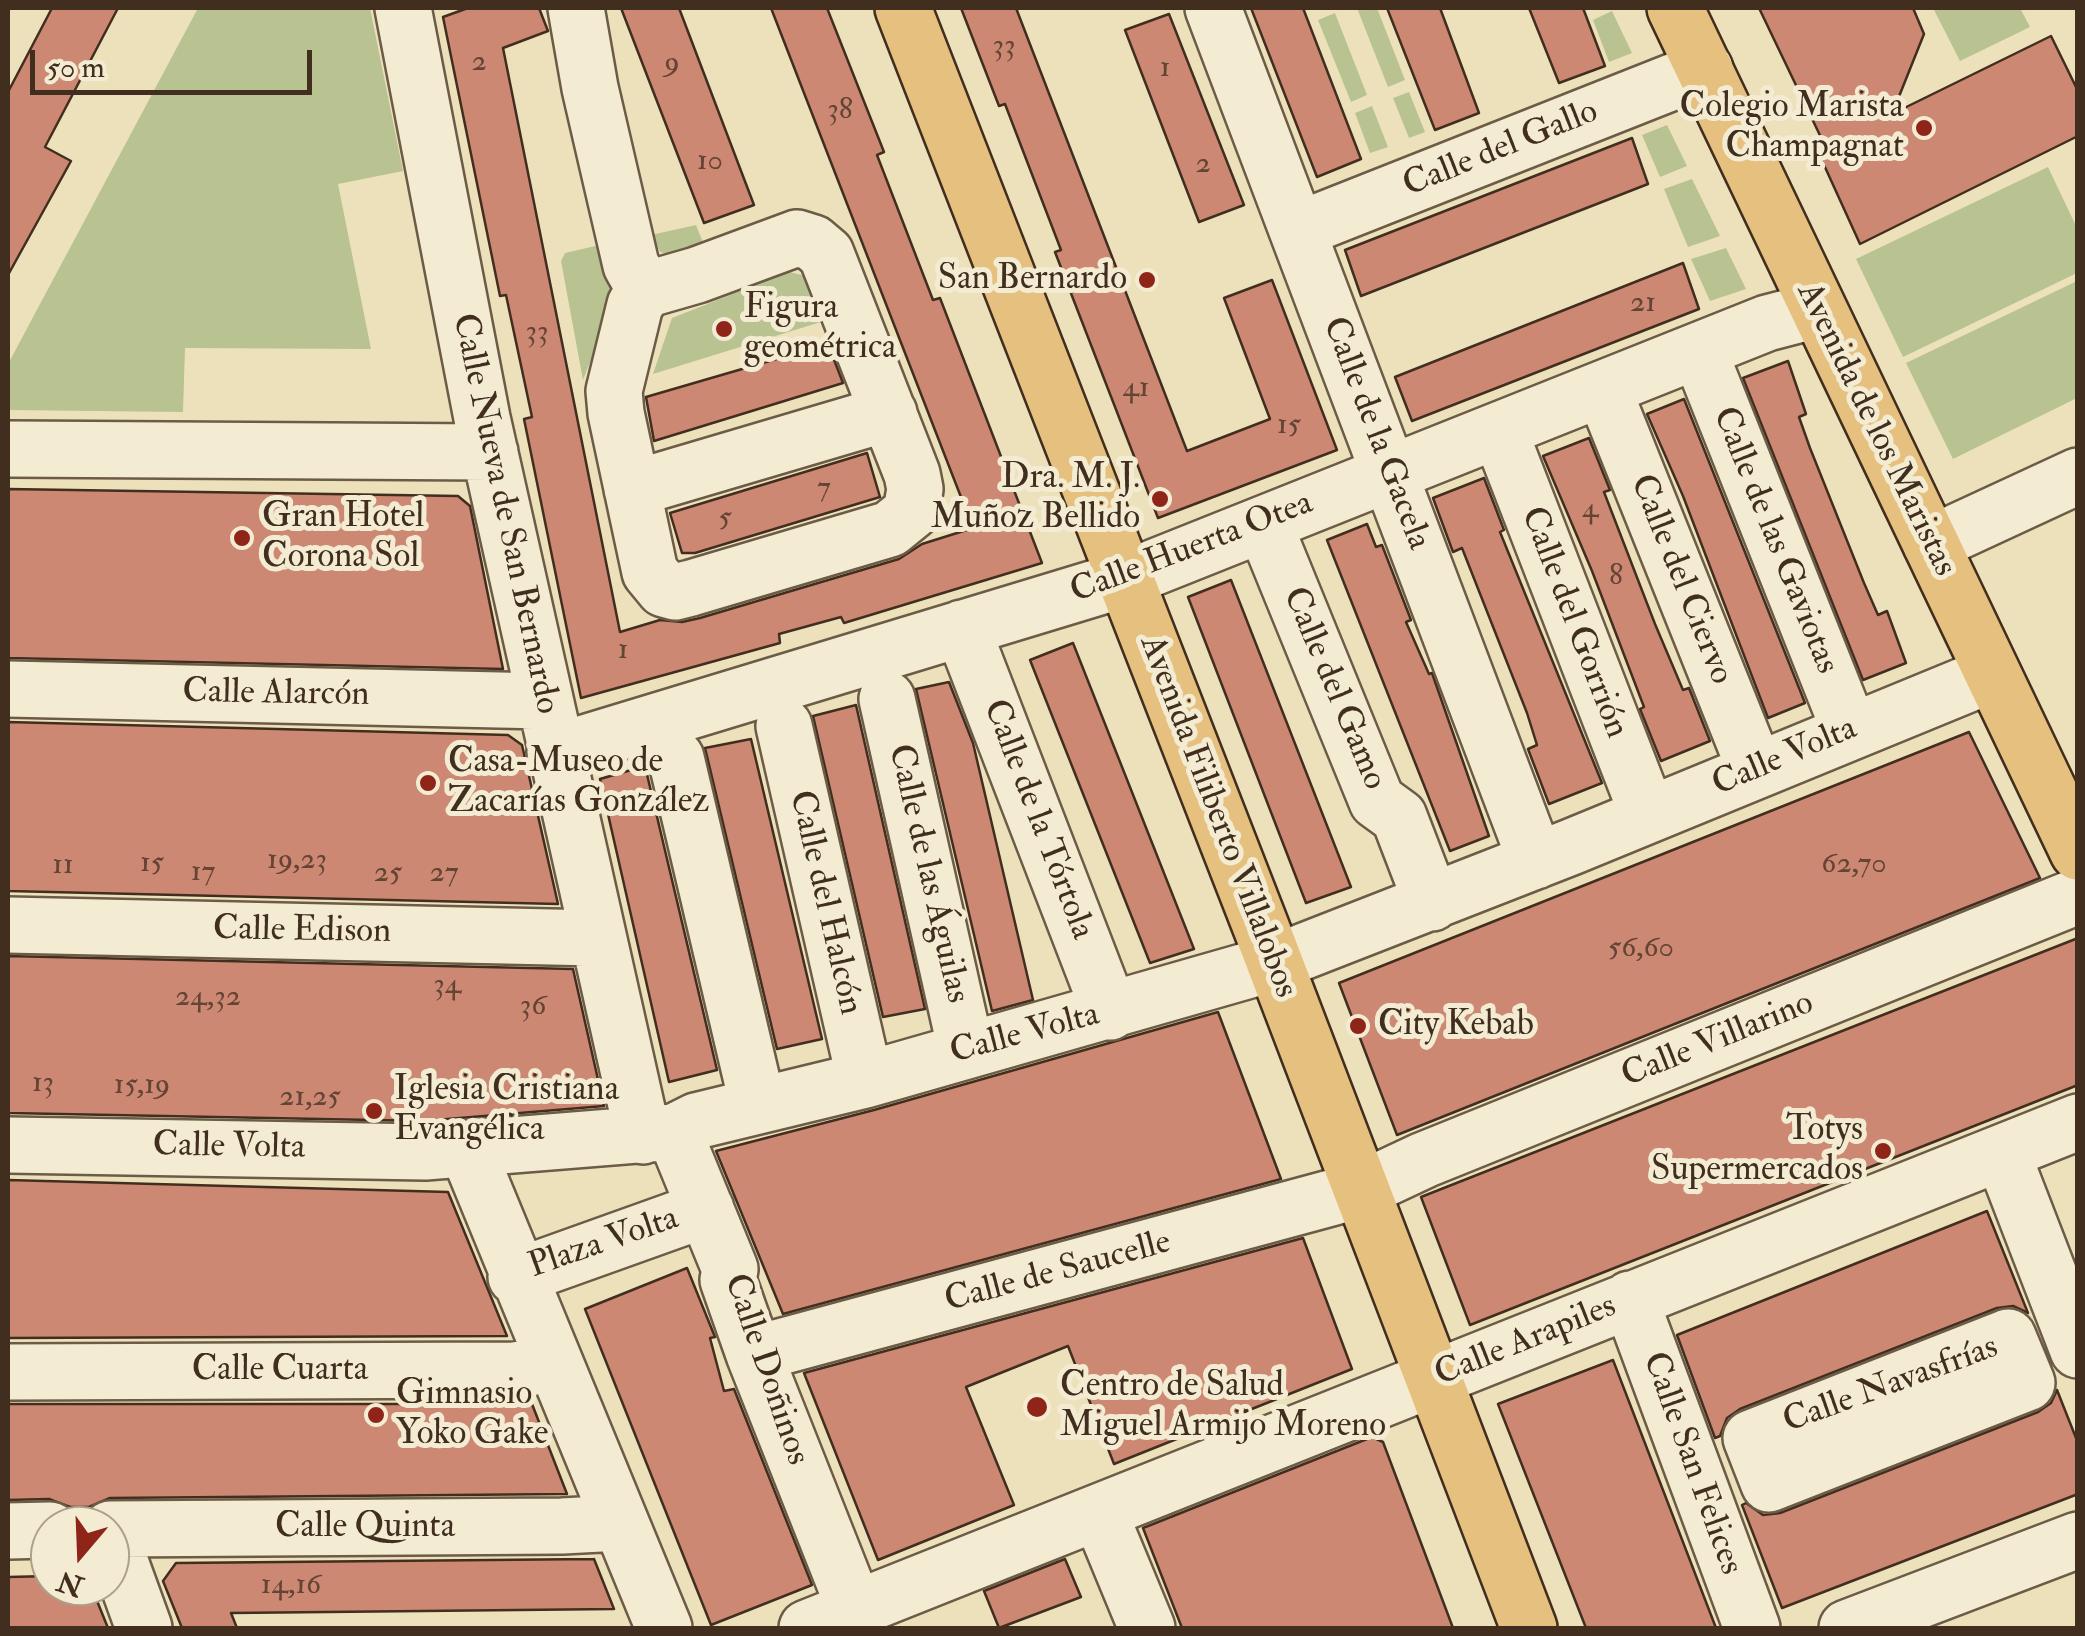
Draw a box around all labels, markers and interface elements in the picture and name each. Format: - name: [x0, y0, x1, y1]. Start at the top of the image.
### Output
- scale bar: [35, 30, 318, 92]
- house number: 33: [992, 30, 1016, 66]
- house number: 2: [471, 46, 487, 82]
- house number: 9: [664, 47, 680, 83]
- text: 50 m: [47, 49, 105, 86]
- house number: 1: [1160, 52, 1170, 88]
- place label: Colegio Marista Champagnat: [1680, 87, 1904, 169]
- street label: Calle del Gallo: [1397, 92, 1605, 208]
- house number: 38: [827, 94, 853, 130]
- marker: Colegio Marista Champagnat: [1913, 117, 1935, 139]
- house number: 10: [697, 145, 723, 181]
- house number: 2: [1195, 148, 1211, 184]
- place label: San Bernardo: [938, 259, 1127, 301]
- marker: San Bernardo: [1136, 269, 1158, 291]
- street label: Avenida de los Maristas: [1786, 276, 1964, 584]
- house number: 21: [1630, 287, 1656, 323]
- place label: Figura geométrica: [744, 288, 896, 370]
- street label: Calle Nueva de San Bernardo: [441, 310, 567, 718]
- street label: Calle de la Gacela: [1311, 312, 1439, 556]
- house number: 33: [525, 316, 549, 352]
- marker: Figura geométrica: [713, 318, 735, 340]
- house number: 41: [1123, 372, 1149, 408]
- street label: Calle de las Gaviotas: [1701, 402, 1847, 680]
- house number: 15: [1277, 409, 1301, 445]
- place label: Dra. M. J. Muñoz Bellido: [931, 458, 1140, 540]
- street label: Calle del Ciervo: [1619, 469, 1741, 691]
- house number: 7: [817, 472, 831, 508]
- street label: Calle Huerta Otea: [1065, 484, 1319, 614]
- marker: Dra. M. J. Muñoz Bellido: [1149, 488, 1171, 510]
- house number: 4: [1582, 493, 1598, 529]
- place label: Gran Hotel Corona Sol: [262, 497, 424, 579]
- street label: Calle del Gorrión: [1510, 501, 1636, 745]
- house number: 5: [718, 502, 732, 538]
- marker: Gran Hotel Corona Sol: [231, 527, 253, 549]
- house number: 8: [1609, 560, 1623, 596]
- street label: Calle del Gamo: [1272, 582, 1394, 796]
- street label: Avenida Filiberto Villalobos: [1129, 630, 1305, 1004]
- house number: 1: [618, 634, 628, 670]
- street label: Calle Alarcón: [182, 672, 370, 718]
- street label: Calle de la Tórtola: [972, 694, 1102, 946]
- street label: Calle Volta: [1707, 709, 1863, 807]
- street label: Calle de las Águilas: [877, 741, 977, 1007]
- place label: Casa-Museo de Zacarías González: [448, 742, 709, 824]
- marker: Casa-Museo de Zacarías González: [417, 772, 439, 794]
- street label: Calle del Halcón: [778, 787, 870, 1019]
- house number: 19,23: [267, 844, 327, 880]
- house number: 15: [140, 847, 164, 883]
- house number: 62,70: [1821, 848, 1887, 884]
- house number: 11: [52, 849, 74, 885]
- house number: 17: [191, 856, 215, 892]
- house number: 25: [374, 857, 402, 893]
- house number: 27: [430, 857, 458, 893]
- street label: Calle Edison: [212, 909, 392, 955]
- house number: 56,60: [1608, 932, 1674, 968]
- house number: 34: [433, 969, 461, 1005]
- house number: 24,32: [175, 981, 241, 1017]
- street label: Calle Villarino: [1616, 983, 1820, 1099]
- house number: 36: [520, 990, 546, 1026]
- street label: Calle Volta: [946, 995, 1104, 1075]
- place label: City Kebab: [1378, 1005, 1534, 1047]
- marker: City Kebab: [1347, 1015, 1369, 1037]
- house number: 13: [32, 1067, 54, 1103]
- house number: 15,19: [114, 1069, 170, 1105]
- place label: Iglesia Cristiana Evangélica: [394, 1070, 619, 1152]
- house number: 21,25: [279, 1081, 341, 1117]
- marker: Iglesia Cristiana Evangélica: [363, 1100, 385, 1122]
- place label: Totys Supermercados: [1651, 1110, 1863, 1192]
- street label: Calle Volta: [152, 1126, 306, 1170]
- marker: Totys Supermercados: [1872, 1140, 1894, 1162]
- street label: Plaza Volta: [524, 1199, 684, 1289]
- street label: Calle de Saucelle: [940, 1223, 1176, 1323]
- street label: Calle Doñinos: [713, 1269, 817, 1471]
- street label: Calle Arapiles: [1429, 1287, 1623, 1397]
- street label: Calle Navasfrías: [1778, 1328, 2004, 1444]
- street label: Calle San Felices: [1631, 1347, 1751, 1581]
- street label: Calle Cuarta: [192, 1350, 368, 1392]
- place label: Centro de Salud Miguel Armijo Moreno: [1060, 1366, 1386, 1448]
- place label: Gimnasio Yoko Gake: [396, 1374, 548, 1456]
- marker: Centro de Salud Miguel Armijo Moreno: [1024, 1394, 1050, 1420]
- marker: Gimnasio Yoko Gake: [365, 1404, 387, 1426]
- north arrow: [30, 1506, 130, 1606]
- street label: Calle Quinta: [275, 1507, 455, 1549]
- text: N: [53, 1562, 88, 1604]
- house number: 14,16: [261, 1569, 321, 1605]

